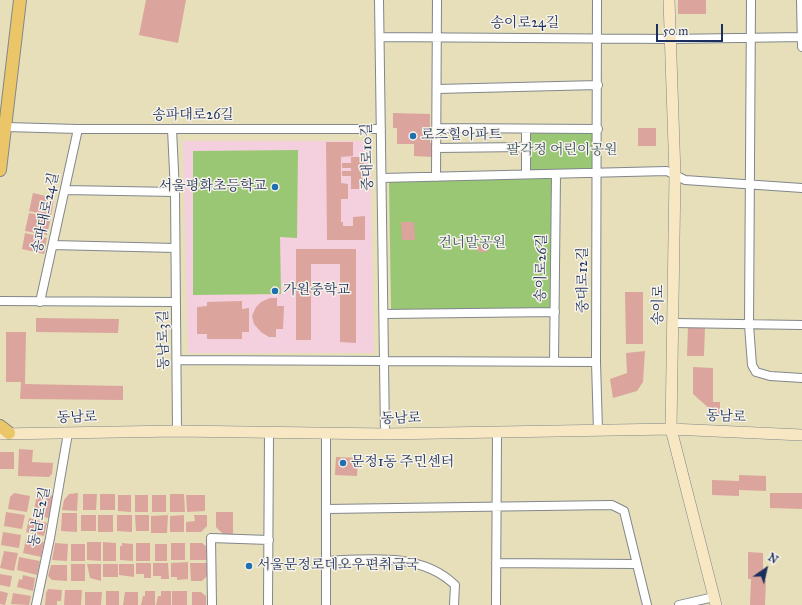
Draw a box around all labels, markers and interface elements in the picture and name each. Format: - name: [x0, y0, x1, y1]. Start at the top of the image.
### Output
- street label: 송이로24길: [491, 16, 559, 32]
- scale bar: [658, 16, 725, 42]
- text: 50 m: [663, 24, 688, 38]
- street label: 송파대로26길: [152, 108, 234, 124]
- street label: 중대로10길: [359, 123, 377, 191]
- place label: 로즈힐아파트: [421, 128, 502, 144]
- marker: 로즈힐아파트: [408, 131, 418, 141]
- park label: 팔각정 어린이공원: [506, 143, 618, 159]
- street label: 송파대로24길: [29, 171, 63, 255]
- place label: 서울평화초등학교: [159, 179, 267, 195]
- marker: 서울평화초등학교: [270, 182, 280, 192]
- street label: 송이로26길: [533, 234, 551, 302]
- park label: 건너말공원: [438, 236, 506, 252]
- street label: 중대로12길: [576, 247, 592, 313]
- place label: 가원중학교: [283, 283, 351, 299]
- street label: 송이로: [650, 285, 668, 325]
- marker: 가원중학교: [270, 286, 280, 296]
- street label: 동남로3길: [155, 310, 173, 370]
- street label: 동남로: [705, 408, 747, 426]
- street label: 동남로: [57, 409, 97, 427]
- street label: 동남로: [381, 410, 421, 428]
- place label: 문정1동 주민센터: [351, 455, 454, 471]
- marker: 문정1동 주민센터: [338, 458, 348, 468]
- street label: 동남로2길: [26, 485, 54, 549]
- north arrow: [746, 549, 786, 589]
- text: N: [765, 551, 780, 567]
- place label: 서울문정로데오우편취급국: [257, 558, 419, 574]
- marker: 서울문정로데오우편취급국: [244, 561, 254, 571]

